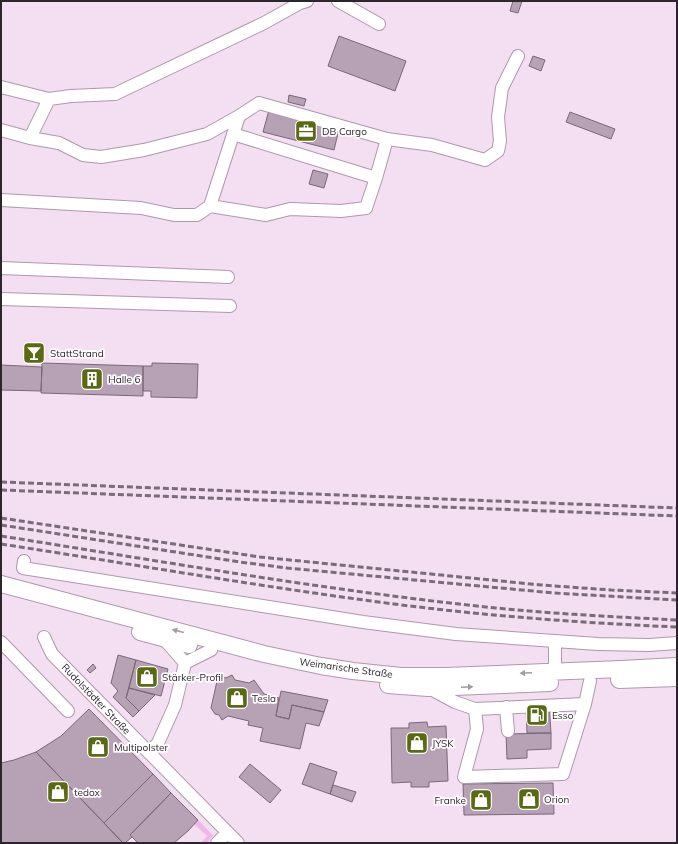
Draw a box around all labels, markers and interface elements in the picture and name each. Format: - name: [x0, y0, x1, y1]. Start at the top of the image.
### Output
- office icon: DB Cargo: [293, 118, 319, 144]
- place label: DB Cargo: [322, 125, 367, 138]
- bar icon: StattStrand: [21, 340, 47, 366]
- place label: StattStrand: [50, 347, 104, 360]
- building icon: Halle 6: [79, 366, 105, 392]
- place label: Halle 6: [108, 373, 140, 386]
- one-way arrow: [172, 628, 184, 634]
- street label: Weimarische Straße: [299, 655, 393, 681]
- street label: Rudolstädter Straße: [59, 661, 133, 737]
- shop icon: Stärker-Profil: [134, 664, 160, 690]
- one-way arrow: [519, 670, 532, 676]
- place label: Stärker-Profil: [162, 671, 223, 684]
- one-way arrow: [461, 684, 474, 690]
- shop icon: Tesla: [224, 685, 250, 711]
- place label: Tesla: [252, 692, 276, 705]
- fuel station icon: Esso: [524, 702, 550, 728]
- place label: Esso: [552, 709, 574, 722]
- shop icon: JYSK: [404, 730, 430, 756]
- shop icon: Multipolster: [85, 734, 111, 760]
- place label: JYSK: [432, 737, 454, 750]
- place label: Multipolster: [114, 741, 168, 754]
- shop icon: tedox: [45, 779, 71, 805]
- place label: tedox: [74, 786, 100, 799]
- shop icon: Orion: [516, 786, 542, 812]
- shop icon: Franke: [468, 787, 494, 813]
- place label: Orion: [544, 793, 569, 806]
- place label: Franke: [435, 794, 466, 807]

